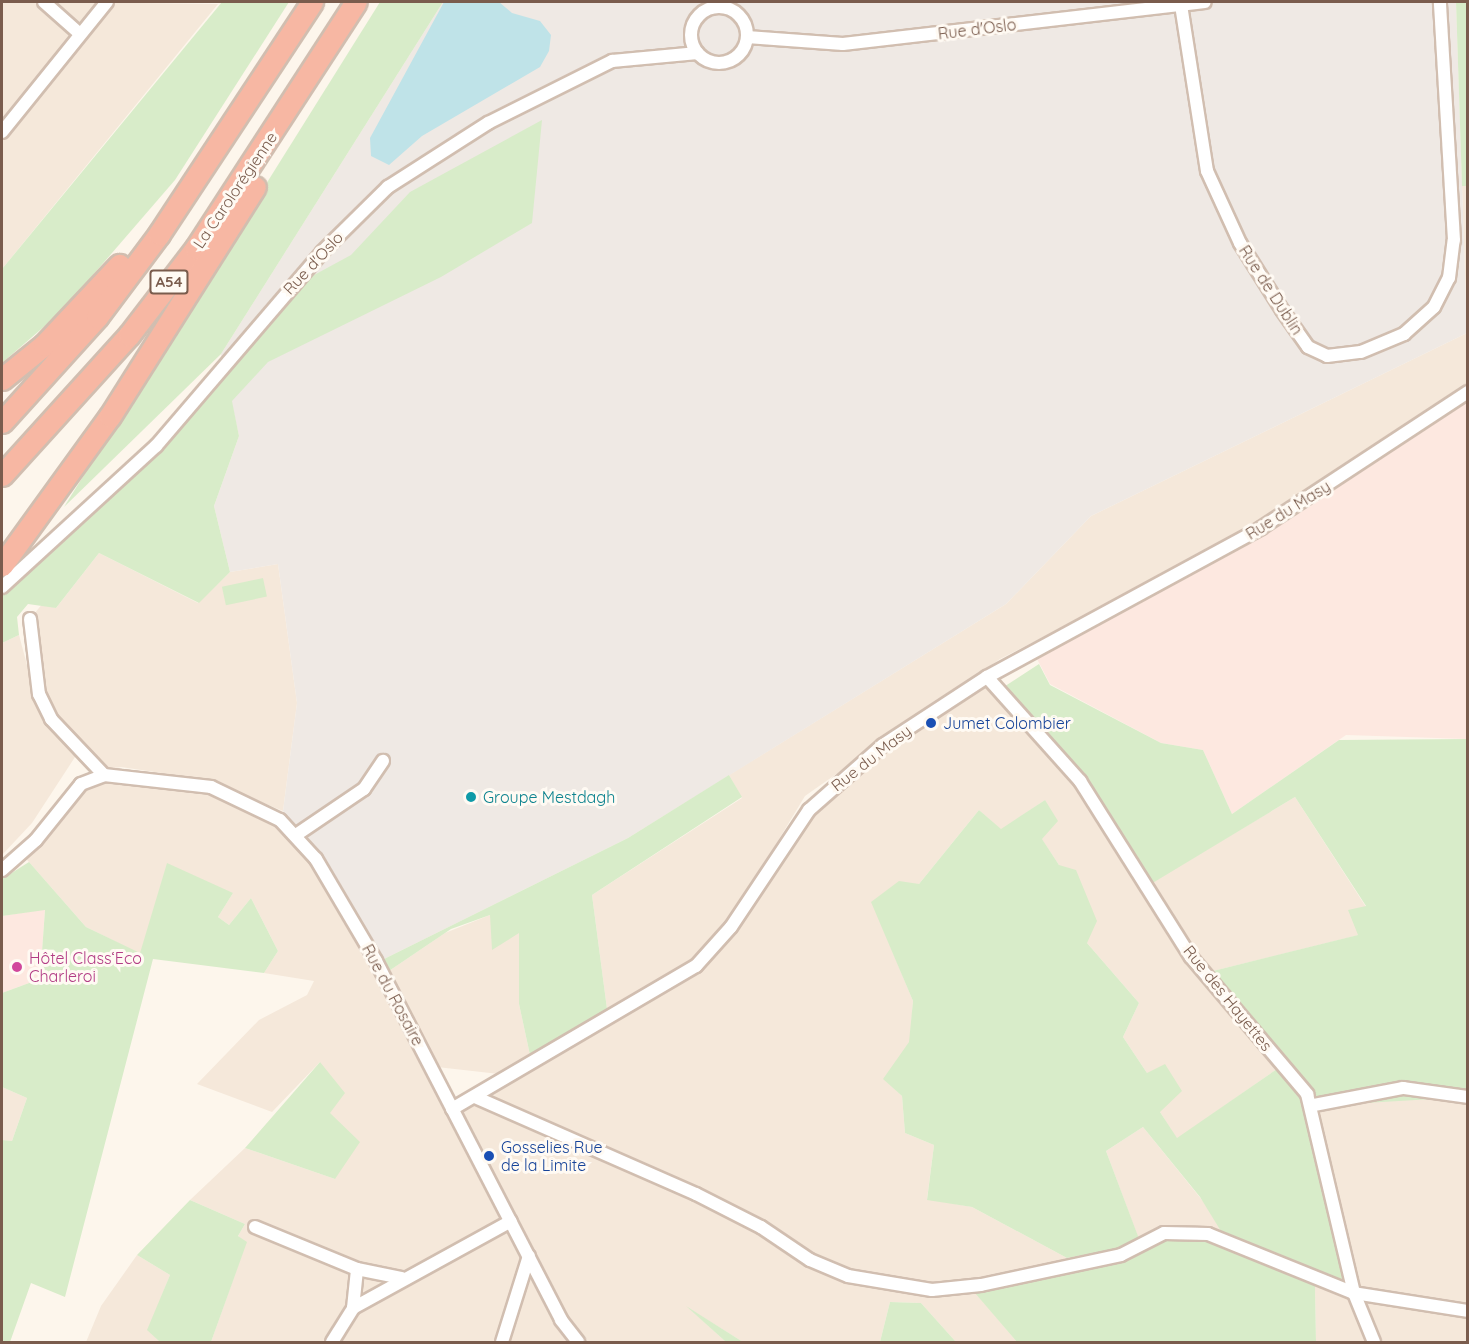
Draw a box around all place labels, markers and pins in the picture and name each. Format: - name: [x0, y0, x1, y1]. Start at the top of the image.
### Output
- place label: Jumet Colombier: [943, 713, 1071, 733]
- marker: Jumet Colombier: [924, 716, 938, 730]
- place label: Groupe Mestdagh: [483, 787, 615, 807]
- marker: Groupe Mestdagh: [464, 790, 478, 804]
- place label: Hôtel Class‘Eco Charleroi: [29, 948, 142, 986]
- marker: Hôtel Class‘Eco Charleroi: [10, 960, 24, 974]
- place label: Gosselies Rue de la Limite: [501, 1137, 603, 1175]
- marker: Gosselies Rue de la Limite: [482, 1149, 496, 1163]

